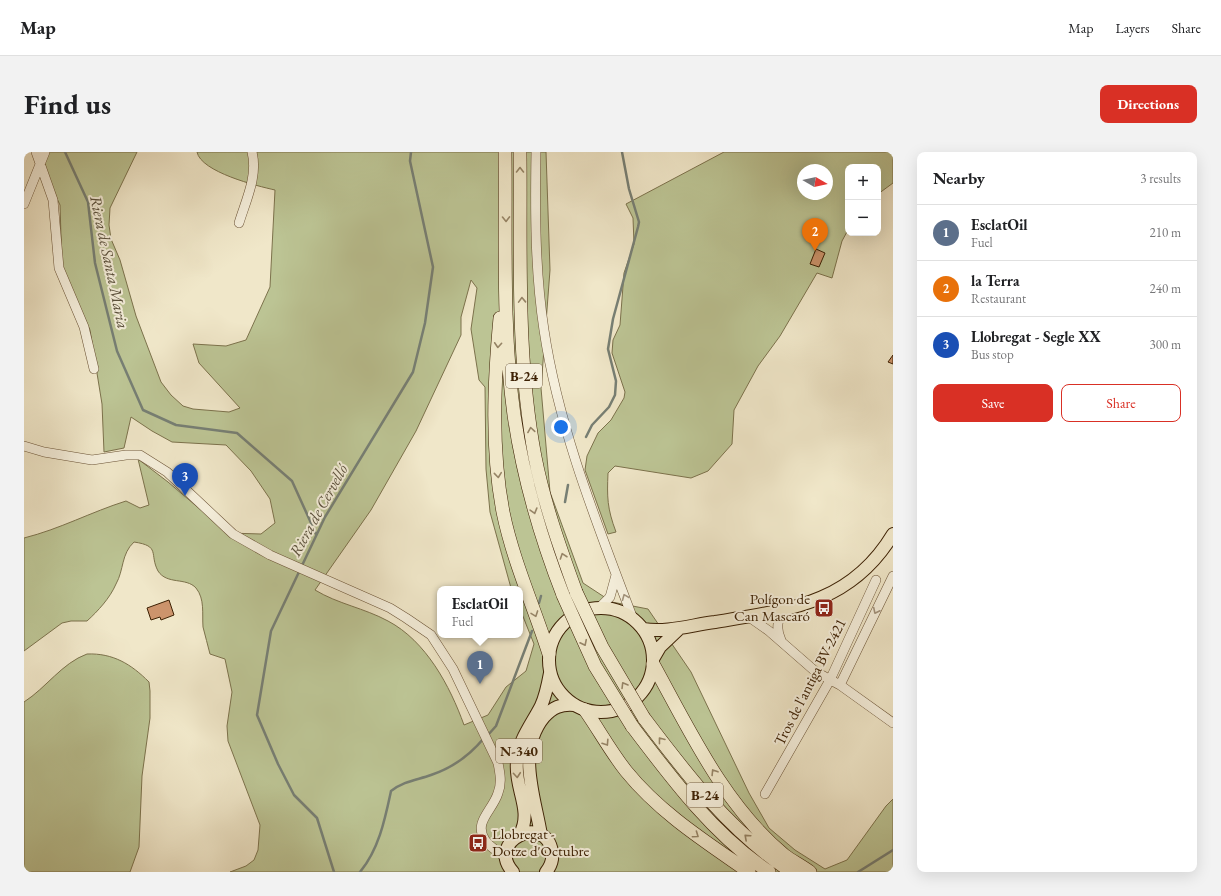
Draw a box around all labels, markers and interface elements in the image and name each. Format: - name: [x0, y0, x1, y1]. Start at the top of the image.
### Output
- text: Map: [20, 15, 56, 40]
- text: Map: [1068, 19, 1093, 37]
- text: Layers: [1115, 19, 1150, 37]
- text: Share: [1172, 19, 1201, 37]
- button: Directions: [1100, 85, 1197, 123]
- text: Find us: [24, 86, 111, 122]
- north arrow: [797, 164, 833, 200]
- map controls: [845, 164, 881, 236]
- button: +: [845, 164, 881, 200]
- one-way arrow: [516, 167, 525, 173]
- text: Nearby: [933, 167, 985, 189]
- text: 3 results: [1140, 170, 1181, 187]
- water label: Riera de Santa Maria: [85, 194, 134, 331]
- button: −: [845, 200, 881, 236]
- text: EsclatOil: [971, 215, 1028, 234]
- one-way arrow: [502, 216, 510, 222]
- pin: 2: [802, 218, 828, 251]
- text: 1: [943, 224, 949, 241]
- text: 210 m: [1150, 224, 1181, 241]
- text: Fuel: [971, 234, 993, 251]
- text: la Terra: [971, 271, 1020, 290]
- text: 2: [943, 280, 949, 297]
- text: 240 m: [1150, 280, 1181, 297]
- text: Restaurant: [971, 290, 1026, 307]
- one-way arrow: [517, 297, 526, 303]
- text: Llobregat - Segle XX: [971, 327, 1101, 346]
- text: 3: [943, 336, 949, 353]
- text: 300 m: [1150, 336, 1181, 353]
- one-way arrow: [493, 342, 502, 348]
- text: Bus stop: [971, 346, 1014, 363]
- road number: B-24: [506, 364, 542, 388]
- button: Save: [933, 384, 1053, 422]
- button: Share: [1061, 384, 1181, 422]
- your location: [551, 417, 571, 437]
- one-way arrow: [527, 427, 535, 433]
- water label: Riera de Cervelló: [284, 460, 353, 560]
- pin: 3: [172, 463, 198, 496]
- one-way arrow: [493, 472, 502, 478]
- one-way arrow: [529, 508, 538, 515]
- one-way arrow: [559, 552, 568, 559]
- popup: [437, 586, 523, 638]
- place label: Polígon de Can Mascaró: [734, 589, 810, 625]
- text: EsclatOil: [452, 594, 508, 613]
- one-way arrow: [621, 594, 629, 601]
- bus stop icon: Polígon de Can Mascaró: [813, 597, 835, 619]
- one-way arrow: [873, 607, 881, 615]
- one-way arrow: [531, 610, 539, 617]
- text: Fuel: [452, 613, 473, 630]
- street label: Tros de l'antiga BV-2421: [769, 615, 850, 748]
- one-way arrow: [579, 639, 587, 647]
- pin: 1: [467, 651, 493, 684]
- one-way arrow: [621, 682, 628, 689]
- one-way arrow: [601, 738, 608, 745]
- one-way arrow: [658, 738, 665, 745]
- road number: N-340: [496, 739, 542, 763]
- one-way arrow: [711, 769, 719, 776]
- one-way arrow: [513, 772, 522, 778]
- road number: B-24: [687, 783, 723, 807]
- place label: Llobregat - Dotze d'Octubre: [492, 824, 589, 860]
- one-way arrow: [692, 830, 699, 838]
- bus stop icon: Llobregat - Dotze d'Octubre: [467, 832, 489, 854]
- one-way arrow: [744, 834, 752, 842]

